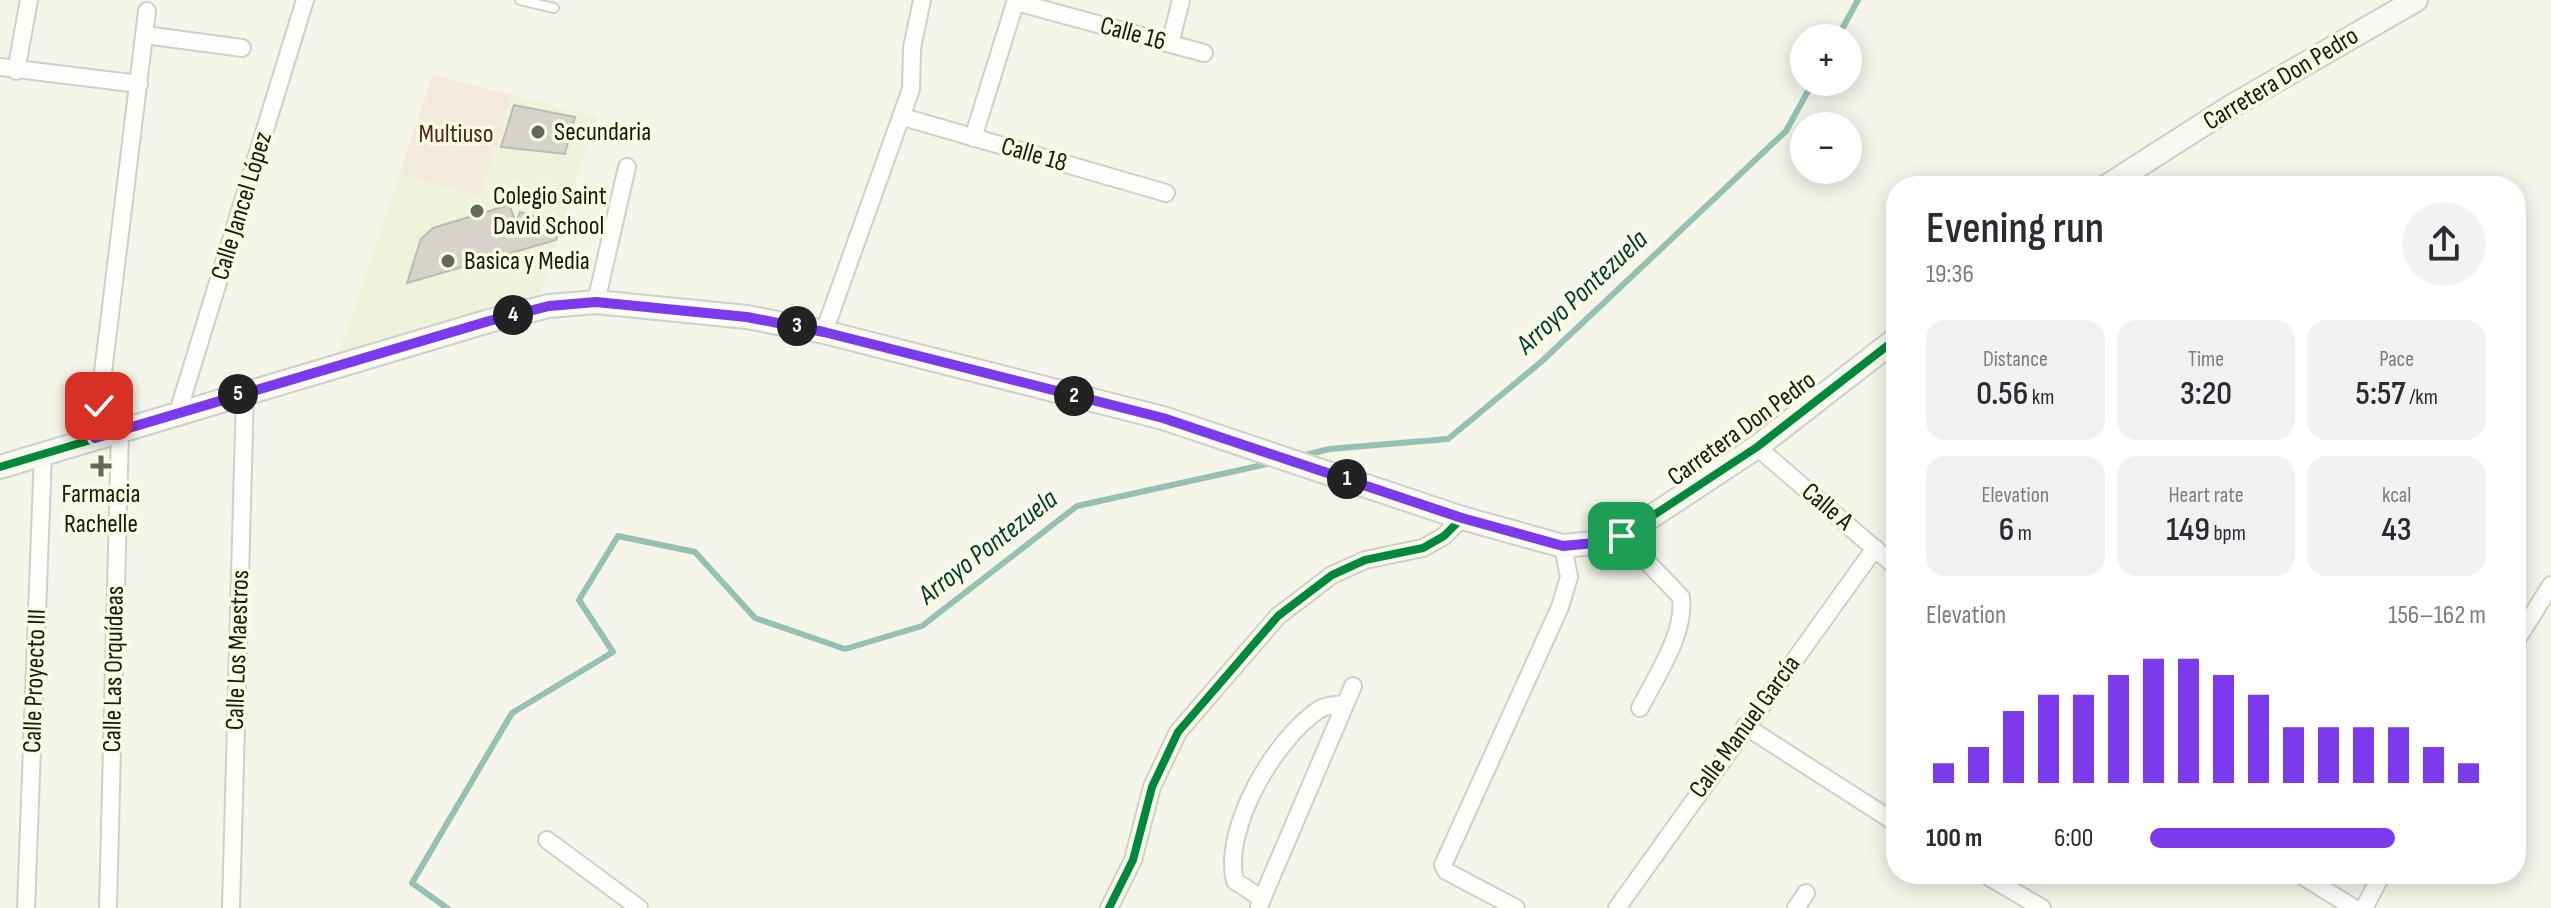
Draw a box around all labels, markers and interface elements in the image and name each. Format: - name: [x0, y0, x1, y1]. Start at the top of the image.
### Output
- street label: Calle 16: [1097, 10, 1169, 58]
- street label: Carretera Don Pedro: [2198, 21, 2364, 137]
- map controls: [1790, 24, 1862, 184]
- button: +: [1790, 24, 1862, 96]
- button: −: [1790, 112, 1862, 184]
- place label: Secundaria: [554, 117, 651, 148]
- park label: Multiuso: [419, 119, 493, 150]
- marker: Secundaria: [529, 123, 547, 141]
- street label: Calle Jancel López: [205, 128, 279, 284]
- street label: Calle 18: [998, 131, 1070, 179]
- place label: Colegio Saint David School: [493, 181, 607, 242]
- marker: Colegio Saint David School: [468, 202, 486, 220]
- text: Evening run: [1926, 202, 2104, 255]
- button: share: [2402, 202, 2486, 286]
- water label: Arroyo Pontezuela: [1509, 222, 1655, 362]
- place label: Basica y Media: [464, 246, 590, 277]
- marker: Basica y Media: [439, 252, 457, 270]
- text: 19:36: [1926, 259, 1974, 290]
- pin: 4: [493, 295, 533, 335]
- text: 4: [508, 301, 518, 328]
- pin: 3: [777, 306, 817, 346]
- text: 3: [792, 312, 802, 339]
- text: Distance: [1983, 346, 2048, 373]
- text: Time: [2188, 346, 2224, 373]
- text: Pace: [2379, 346, 2414, 373]
- street label: Carretera Don Pedro: [1662, 365, 1822, 493]
- pin: [65, 372, 133, 440]
- text: 0.56: [1976, 373, 2028, 414]
- text: 3:20: [2180, 373, 2232, 414]
- text: 5:57: [2356, 373, 2406, 414]
- pin: 5: [218, 374, 258, 414]
- pin: 2: [1054, 376, 1094, 416]
- text: 5: [233, 380, 243, 407]
- text: 2: [1069, 382, 1079, 409]
- icon: check: [77, 384, 121, 428]
- text: km: [2028, 384, 2054, 411]
- text: /km: [2406, 384, 2438, 411]
- marker: Farmacia Rachelle: [92, 457, 110, 475]
- pin: 1: [1327, 459, 1367, 499]
- text: 1: [1343, 465, 1351, 492]
- street label: Calle A: [1795, 477, 1860, 538]
- place label: Farmacia Rachelle: [62, 479, 140, 540]
- water label: Arroyo Pontezuela: [911, 482, 1065, 612]
- text: Elevation: [1981, 482, 2049, 509]
- text: Heart rate: [2168, 482, 2244, 509]
- text: kcal: [2382, 482, 2411, 509]
- pin: [1588, 502, 1656, 570]
- text: 6: [1999, 509, 2014, 550]
- text: 149: [2166, 509, 2210, 550]
- text: 43: [2382, 509, 2412, 550]
- icon: arrive: [1600, 514, 1644, 558]
- text: m: [2014, 520, 2032, 547]
- text: bpm: [2210, 520, 2246, 547]
- street label: Calle Los Maestros: [220, 569, 256, 731]
- street label: Calle Las Orquídeas: [97, 585, 131, 753]
- text: Elevation: [1926, 600, 2006, 631]
- text: 156–162 m: [2388, 600, 2486, 631]
- street label: Calle Proyecto III: [17, 609, 53, 753]
- street label: Calle Manuel García: [1683, 650, 1807, 804]
- text: 100 m: [1926, 823, 1982, 854]
- text: 6:00: [2054, 823, 2093, 854]

